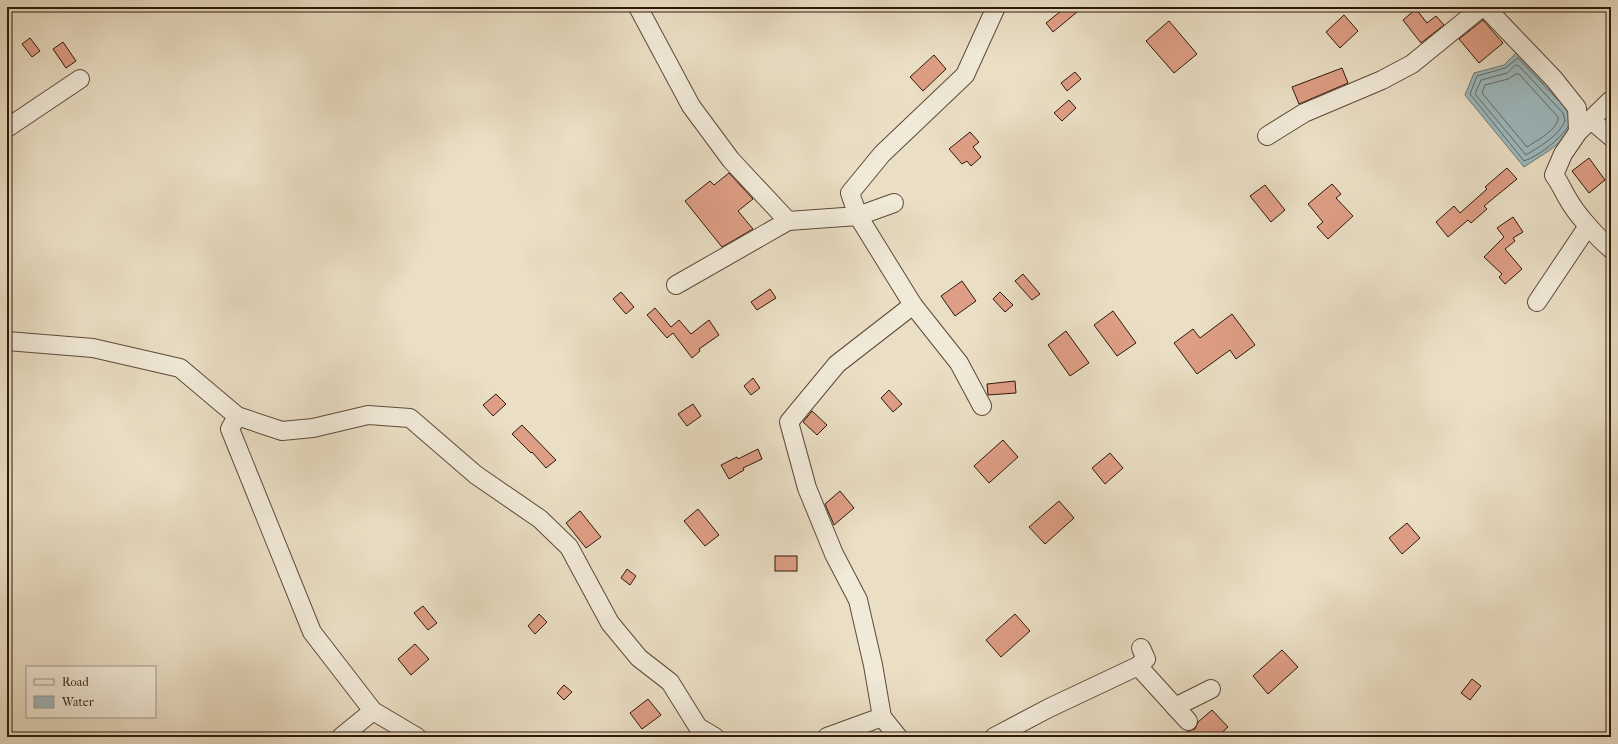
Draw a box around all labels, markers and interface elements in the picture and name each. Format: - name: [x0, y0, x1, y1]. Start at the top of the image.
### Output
- legend: [26, 666, 156, 718]
- text: Road: [62, 675, 89, 689]
- text: Water: [61, 695, 95, 709]

